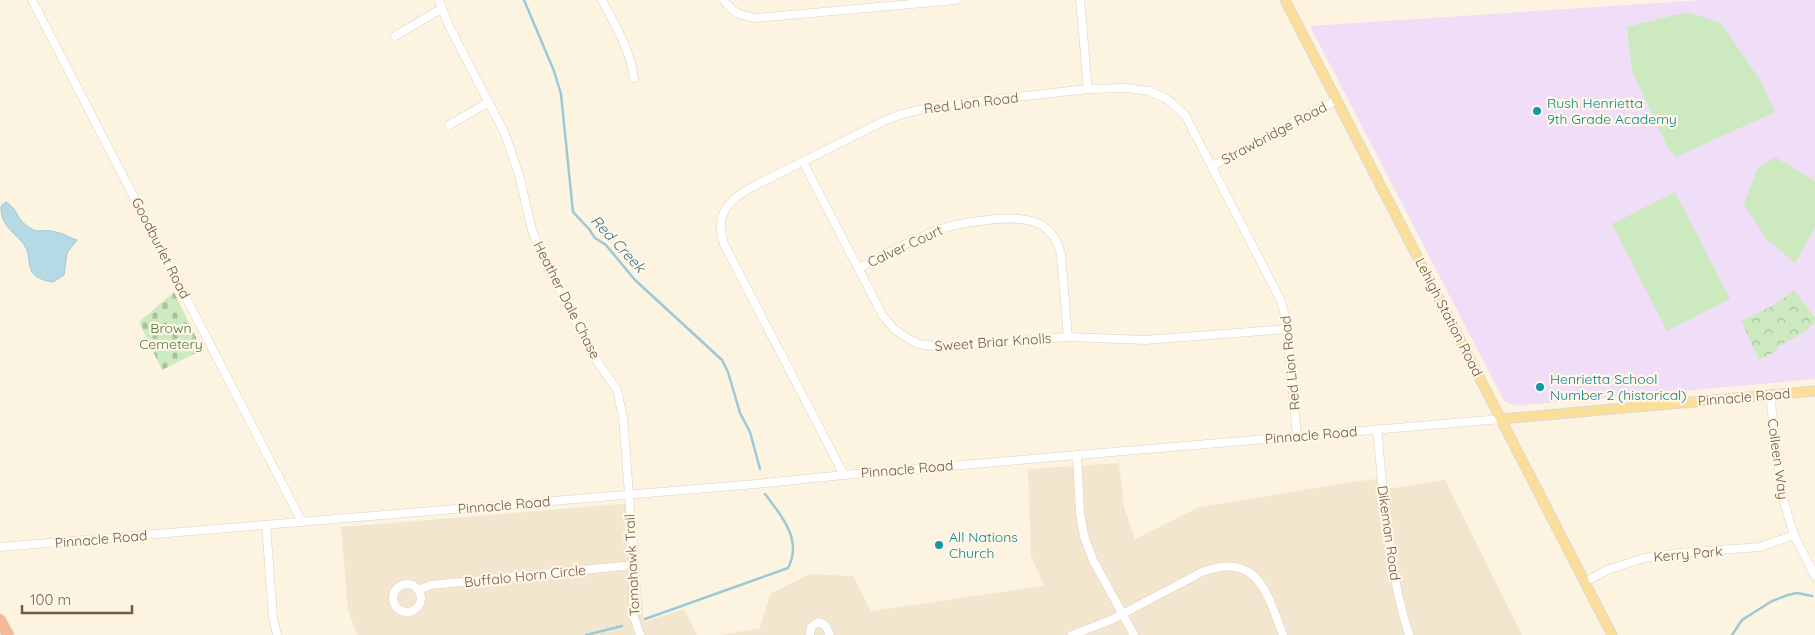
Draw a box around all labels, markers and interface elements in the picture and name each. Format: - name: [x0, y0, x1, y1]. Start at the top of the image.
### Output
- street label: Red Lion Road: [923, 88, 1019, 118]
- place label: Rush Henrietta 9th Grade Academy: [1547, 94, 1677, 128]
- street label: Strawbridge Road: [1218, 98, 1330, 168]
- marker: Rush Henrietta 9th Grade Academy: [1531, 105, 1543, 117]
- street label: Goodburlet Road: [128, 194, 194, 302]
- water label: Red Creek: [587, 211, 651, 278]
- street label: Calver Court: [865, 221, 946, 271]
- street label: Heather Dale Chase: [530, 238, 605, 362]
- street label: Lehigh Station Road: [1411, 255, 1487, 379]
- street label: Red Lion Road: [1276, 315, 1304, 411]
- park label: Brown Cemetery: [139, 319, 203, 353]
- street label: Sweet Briar Knolls: [934, 329, 1052, 355]
- place label: Henrietta School Number 2 (historical): [1550, 370, 1687, 404]
- marker: Henrietta School Number 2 (historical): [1534, 381, 1546, 393]
- street label: Pinnacle Road: [1697, 384, 1791, 410]
- street label: Colleen Way: [1763, 417, 1793, 501]
- street label: Pinnacle Road: [1264, 422, 1358, 448]
- street label: Pinnacle Road: [860, 456, 954, 482]
- street label: Dikeman Road: [1373, 484, 1405, 582]
- street label: Pinnacle Road: [457, 492, 551, 518]
- street label: Tomahawk Trail: [620, 513, 644, 617]
- street label: Pinnacle Road: [54, 526, 148, 552]
- place label: All Nations Church: [949, 528, 1018, 562]
- marker: All Nations Church: [933, 539, 945, 551]
- street label: Kerry Park: [1653, 542, 1723, 566]
- street label: Buffalo Horn Circle: [463, 561, 587, 591]
- scale bar: [22, 582, 132, 614]
- text: 100 m: [30, 590, 71, 609]

